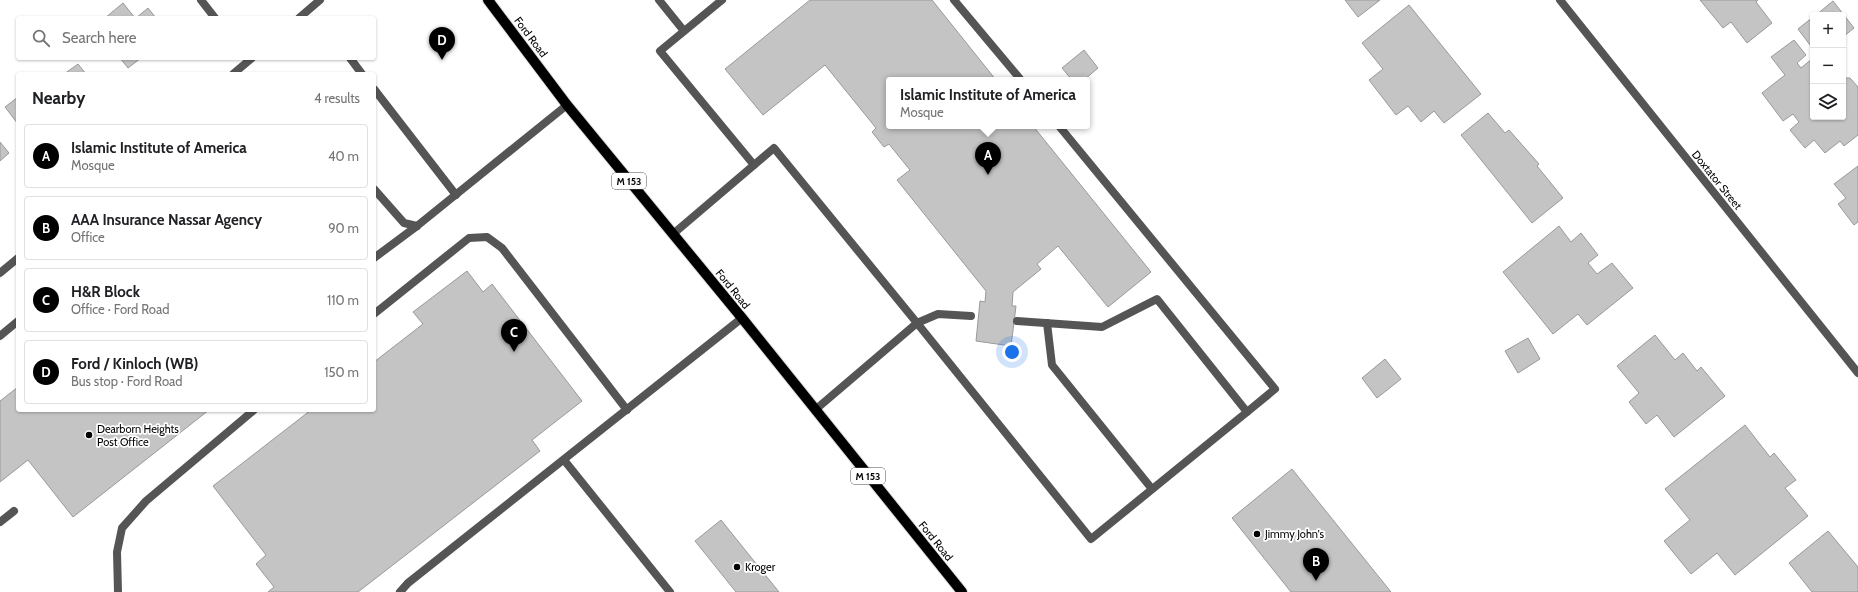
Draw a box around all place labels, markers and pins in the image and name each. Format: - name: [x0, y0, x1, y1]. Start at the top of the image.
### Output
- pin: D: [429, 27, 455, 60]
- pin: A: [975, 142, 1001, 175]
- pin: C: [501, 319, 527, 352]
- place label: Dearborn Heights Post Office: [97, 422, 179, 449]
- marker: Dearborn Heights Post Office: [84, 430, 94, 440]
- place label: Jimmy John's: [1264, 527, 1325, 541]
- marker: Jimmy John's: [1252, 529, 1262, 539]
- pin: B: [1303, 548, 1329, 581]
- place label: Kroger: [745, 560, 776, 574]
- marker: Kroger: [732, 562, 742, 572]

